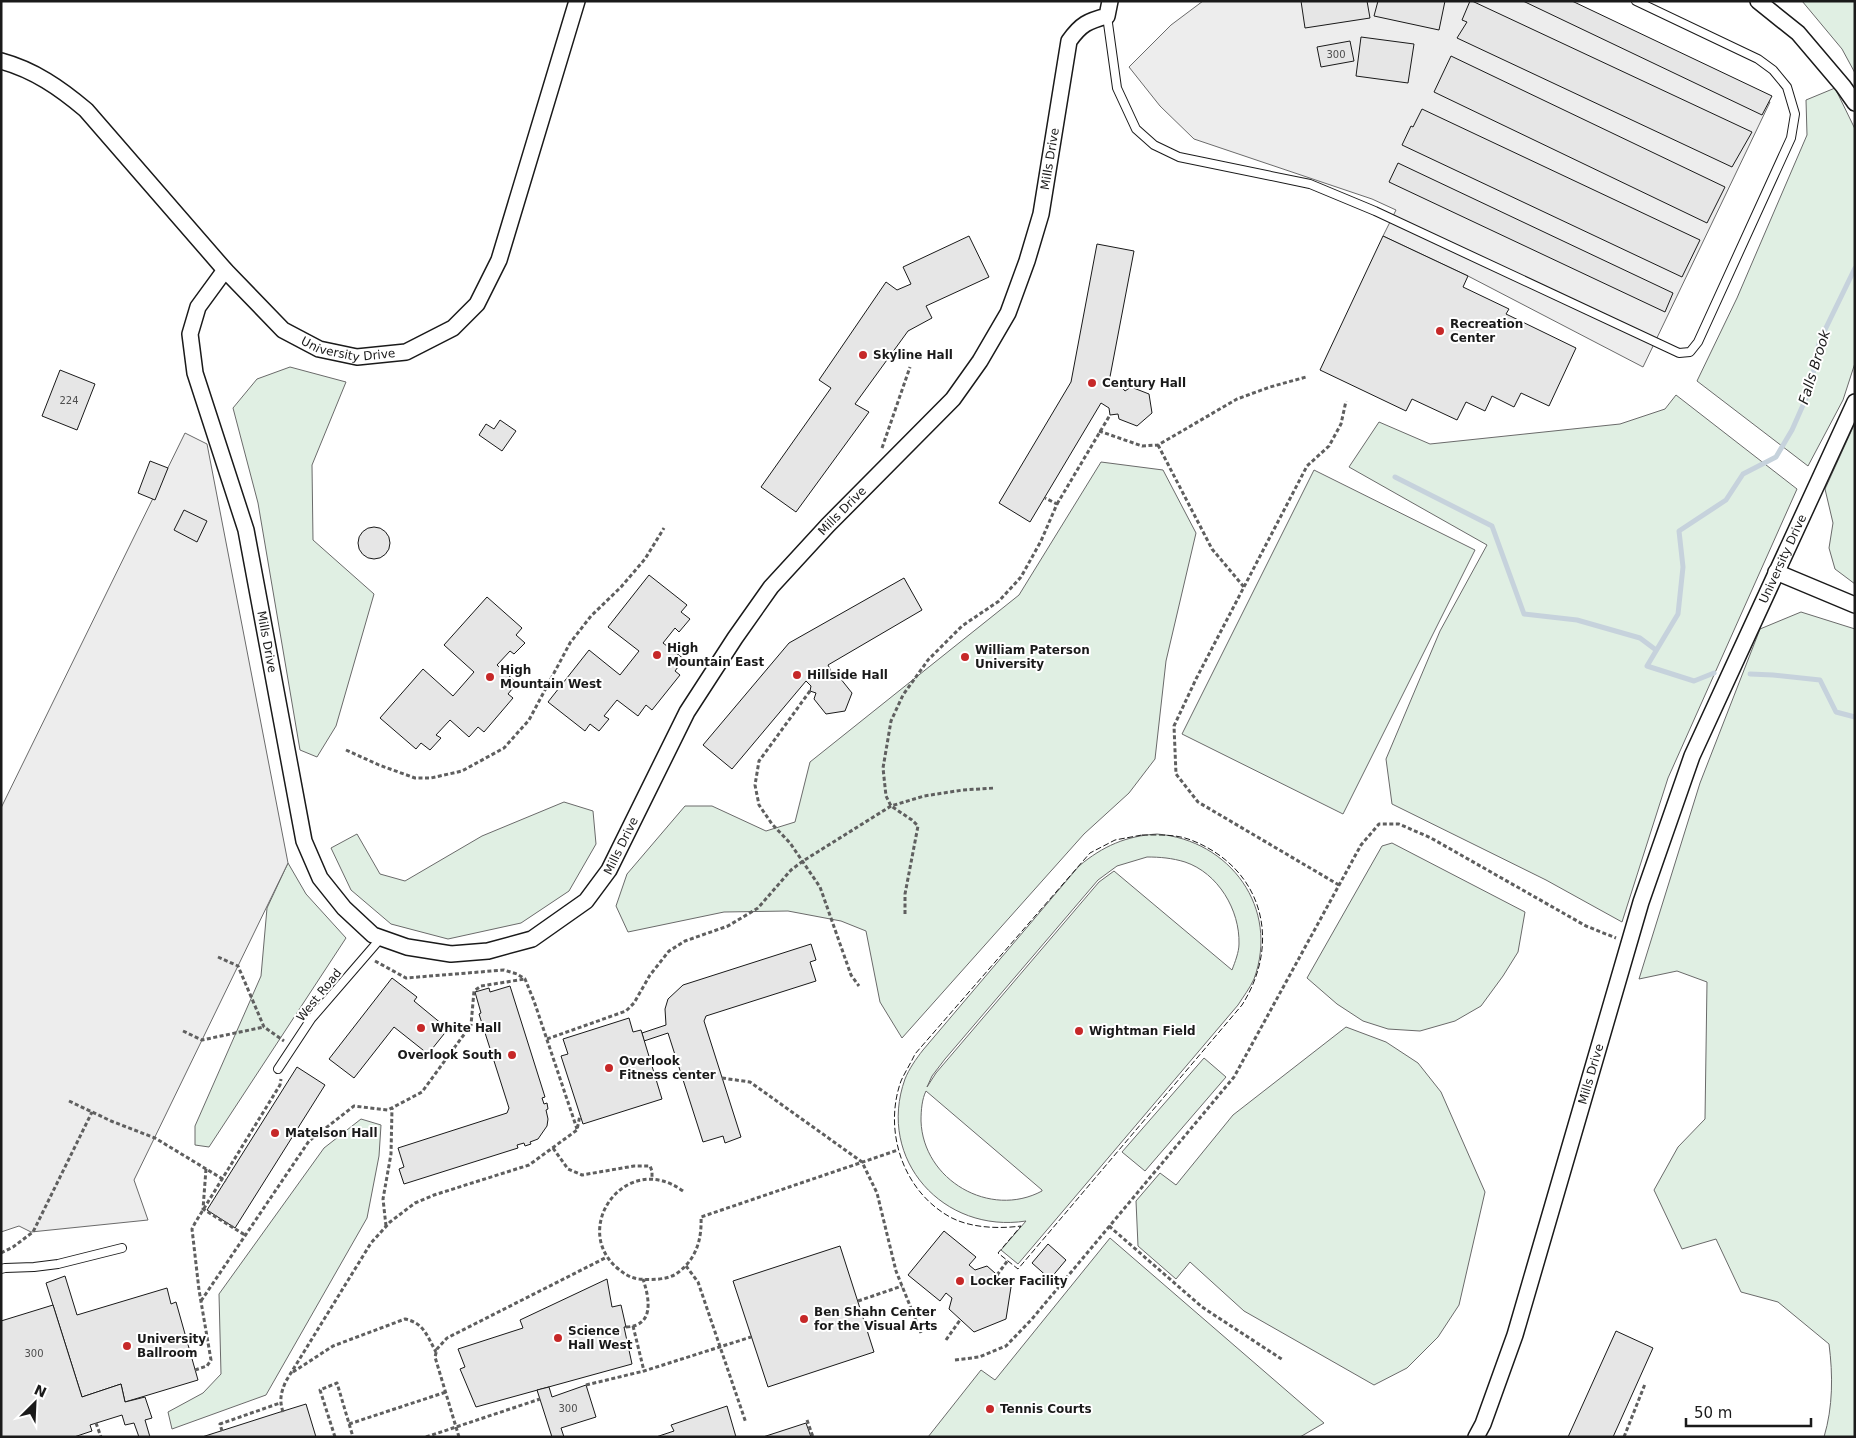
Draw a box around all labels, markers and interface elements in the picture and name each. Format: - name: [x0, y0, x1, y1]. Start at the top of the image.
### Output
- house number: 300: [1326, 49, 1346, 60]
- street label: Mills Drive: [1038, 127, 1062, 191]
- place label: Recreation Center: [1450, 317, 1523, 345]
- marker: Recreation Center: [1434, 325, 1446, 337]
- water label: Falls Brook: [1795, 327, 1833, 406]
- street label: University Drive: [299, 334, 396, 364]
- place label: Skyline Hall: [873, 348, 953, 362]
- marker: Skyline Hall: [857, 349, 869, 361]
- place label: Century Hall: [1102, 376, 1186, 390]
- marker: Century Hall: [1086, 377, 1098, 389]
- house number: 224: [59, 395, 79, 406]
- street label: Mills Drive: [815, 484, 869, 538]
- street label: University Drive: [1756, 512, 1809, 606]
- street label: Mills Drive: [254, 610, 279, 674]
- place label: High Mountain East: [667, 641, 764, 669]
- place label: William Paterson University: [975, 643, 1090, 671]
- marker: High Mountain East: [651, 649, 663, 661]
- marker: William Paterson University: [959, 651, 971, 663]
- place label: High Mountain West: [500, 663, 602, 691]
- place label: Hillside Hall: [807, 668, 888, 682]
- marker: Hillside Hall: [791, 669, 803, 681]
- marker: High Mountain West: [484, 671, 496, 683]
- street label: Mills Drive: [601, 815, 641, 877]
- street label: West Road: [294, 966, 344, 1024]
- place label: White Hall: [431, 1021, 501, 1035]
- marker: White Hall: [415, 1022, 427, 1034]
- place label: Wightman Field: [1089, 1024, 1196, 1038]
- marker: Wightman Field: [1073, 1025, 1085, 1037]
- street label: Mills Drive: [1575, 1042, 1606, 1106]
- place label: Overlook South: [397, 1048, 502, 1062]
- marker: Overlook South: [506, 1049, 518, 1061]
- place label: Overlook Fitness center: [619, 1054, 716, 1082]
- marker: Overlook Fitness center: [603, 1062, 615, 1074]
- place label: Matelson Hall: [285, 1126, 378, 1140]
- marker: Matelson Hall: [269, 1127, 281, 1139]
- place label: Locker Facility: [970, 1274, 1068, 1288]
- marker: Locker Facility: [954, 1275, 966, 1287]
- place label: Ben Shahn Center for the Visual Arts: [814, 1305, 938, 1333]
- marker: Ben Shahn Center for the Visual Arts: [798, 1313, 810, 1325]
- place label: Science Hall West: [568, 1324, 633, 1352]
- place label: University Ballroom: [137, 1332, 206, 1360]
- marker: Science Hall West: [552, 1332, 564, 1344]
- marker: University Ballroom: [121, 1340, 133, 1352]
- house number: 300: [24, 1348, 44, 1359]
- north arrow: [10, 1378, 60, 1428]
- text: N: [32, 1381, 49, 1401]
- scale bar: [1686, 1396, 1811, 1428]
- place label: Tennis Courts: [1000, 1402, 1092, 1416]
- house number: 300: [558, 1403, 578, 1414]
- marker: Tennis Courts: [984, 1403, 996, 1415]
- text: 50 m: [1694, 1404, 1732, 1422]

